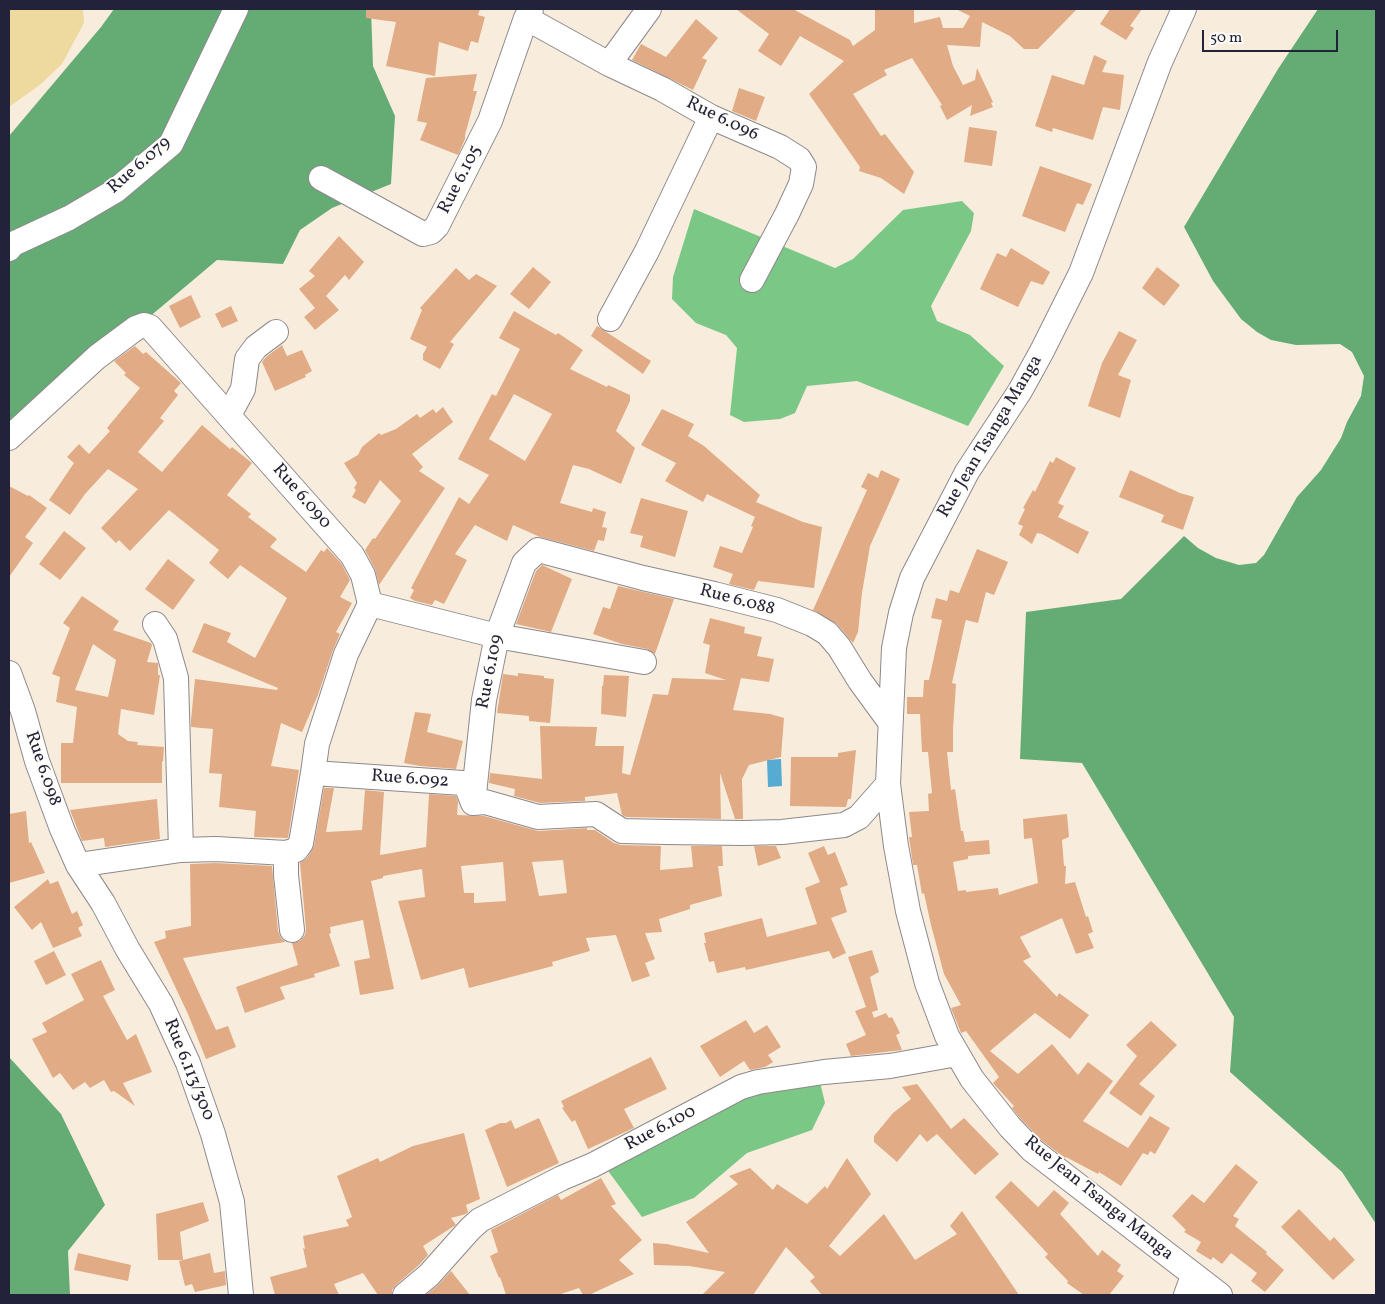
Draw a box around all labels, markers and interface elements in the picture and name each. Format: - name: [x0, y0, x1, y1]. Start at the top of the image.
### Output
- scale bar: [1205, 20, 1341, 52]
- text: 50 m: [1210, 28, 1242, 49]
- street label: Rue 6.096: [682, 93, 762, 147]
- street label: Rue 6.079: [104, 133, 176, 199]
- street label: Rue 6.105: [435, 142, 487, 218]
- street label: Rue Jean Tsanga Manga: [934, 352, 1048, 522]
- street label: Rue 6.090: [267, 460, 335, 534]
- street label: Rue 6.088: [697, 581, 777, 621]
- street label: Rue 6.109: [473, 633, 509, 711]
- street label: Rue 6.098: [19, 729, 65, 809]
- street label: Rue 6.092: [370, 767, 450, 793]
- street label: Rue 6.113/300: [158, 1016, 218, 1124]
- street label: Rue 6.100: [622, 1101, 700, 1157]
- street label: Rue Jean Tsanga Manga: [1019, 1132, 1177, 1266]

